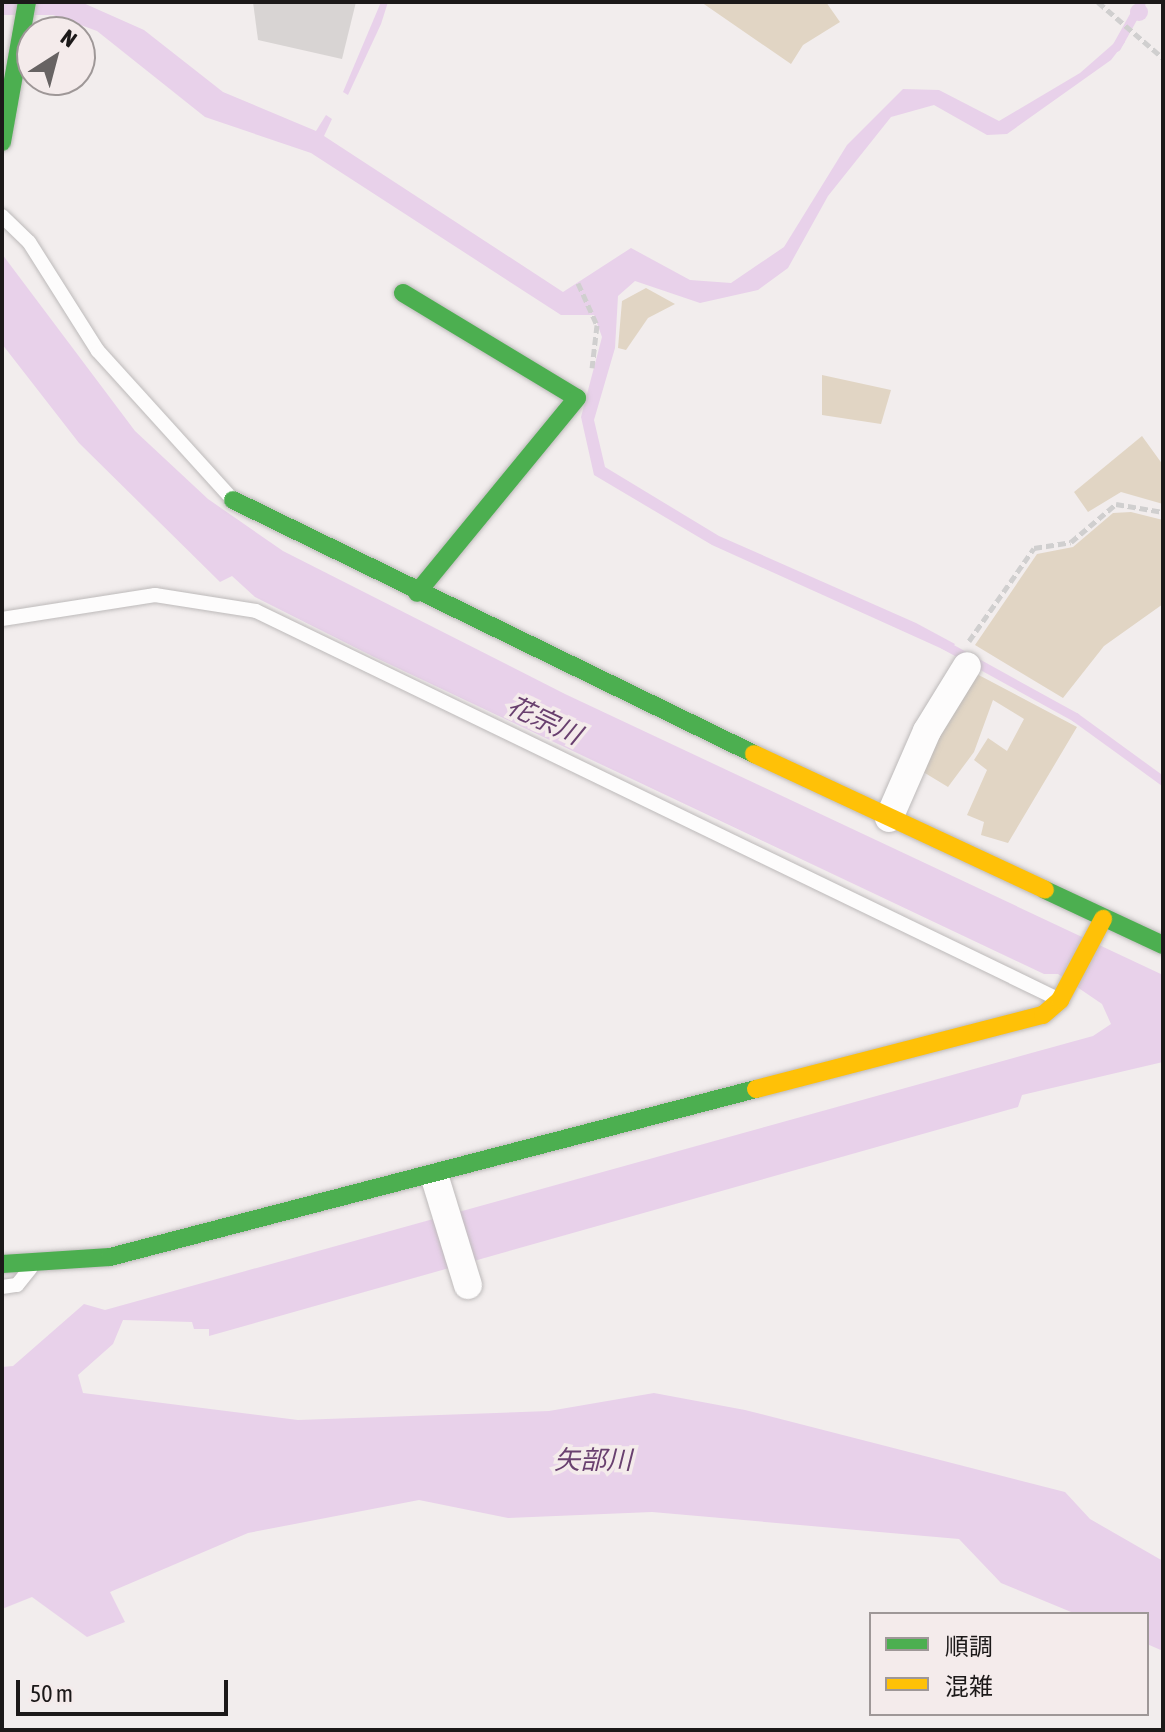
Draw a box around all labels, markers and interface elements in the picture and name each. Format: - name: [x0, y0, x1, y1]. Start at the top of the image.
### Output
- north arrow: [16, 16, 96, 96]
- text: N: [56, 24, 82, 53]
- water label: 花宗川: [502, 690, 586, 752]
- water label: 矢部川: [554, 1445, 632, 1477]
- legend: [869, 1612, 1149, 1716]
- text: 順調: [945, 1633, 993, 1660]
- scale bar: [20, 1664, 232, 1714]
- text: 混雑: [945, 1673, 993, 1700]
- text: 50 m: [30, 1680, 73, 1707]

